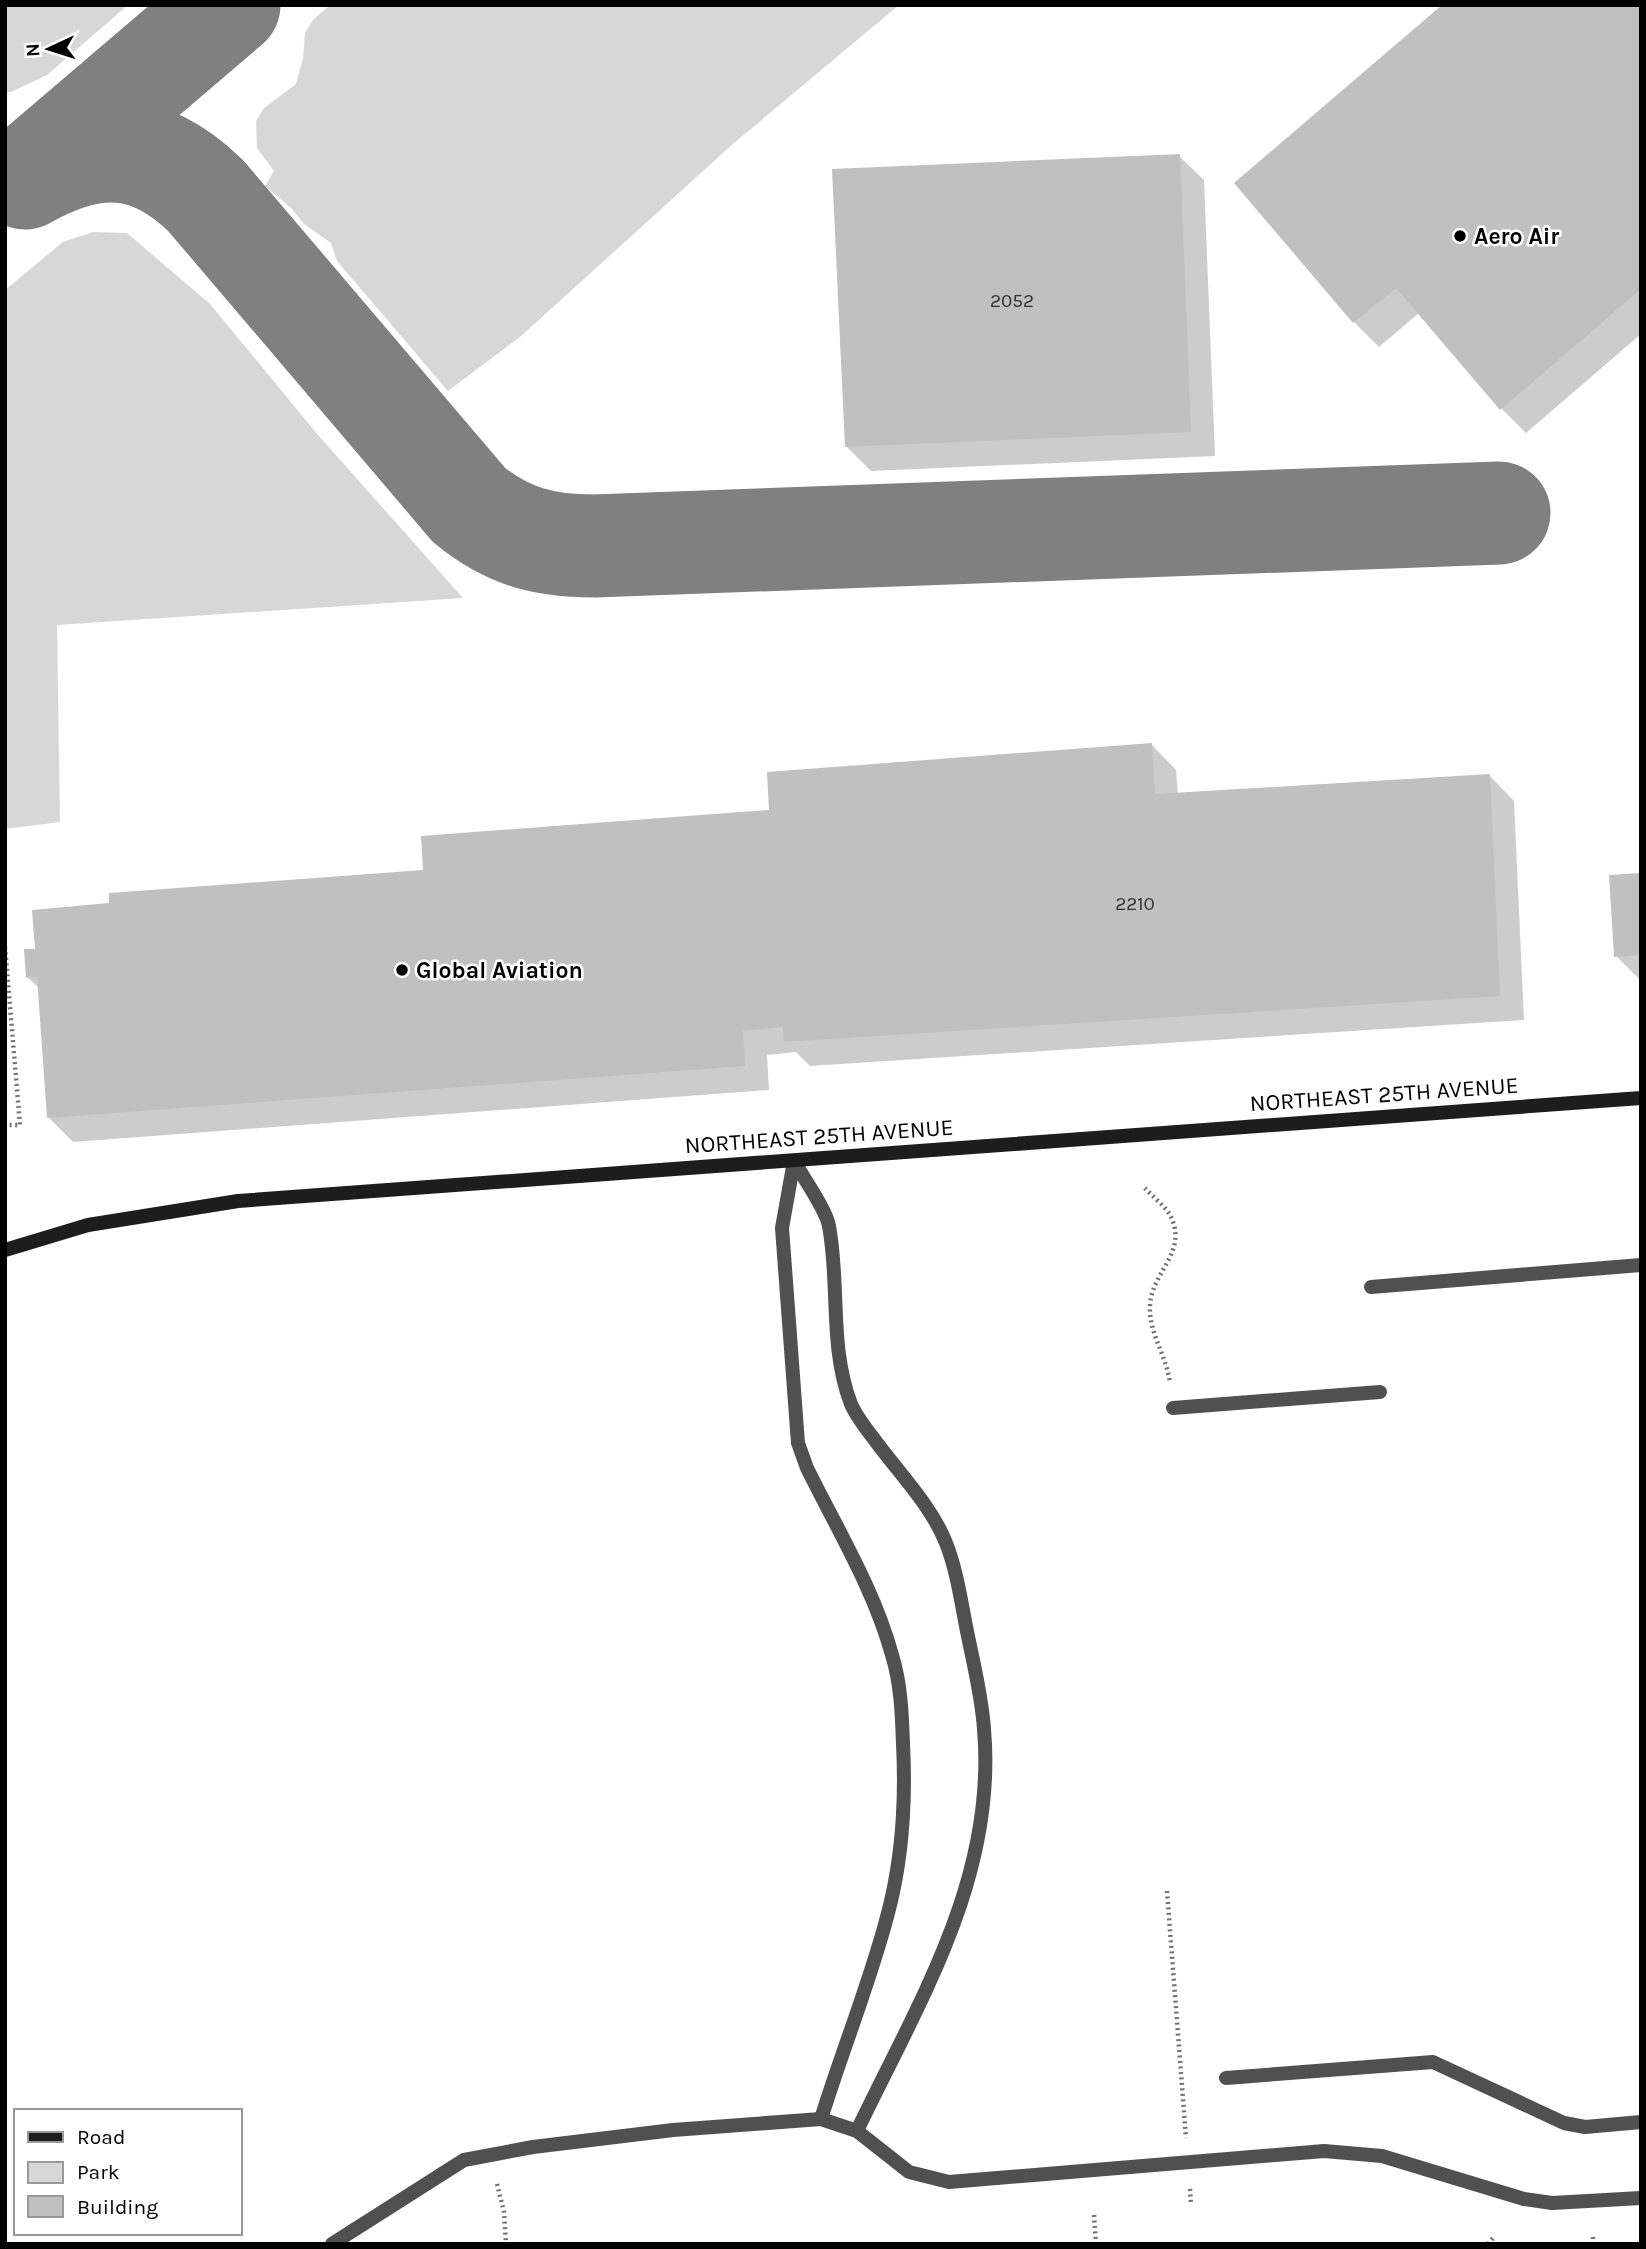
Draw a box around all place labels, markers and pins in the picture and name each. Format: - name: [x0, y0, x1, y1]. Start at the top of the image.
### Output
- place label: Aero Air: [1474, 223, 1559, 250]
- marker: Aero Air: [1452, 228, 1468, 244]
- place label: Global Aviation: [416, 957, 583, 984]
- marker: Global Aviation: [394, 962, 410, 978]

